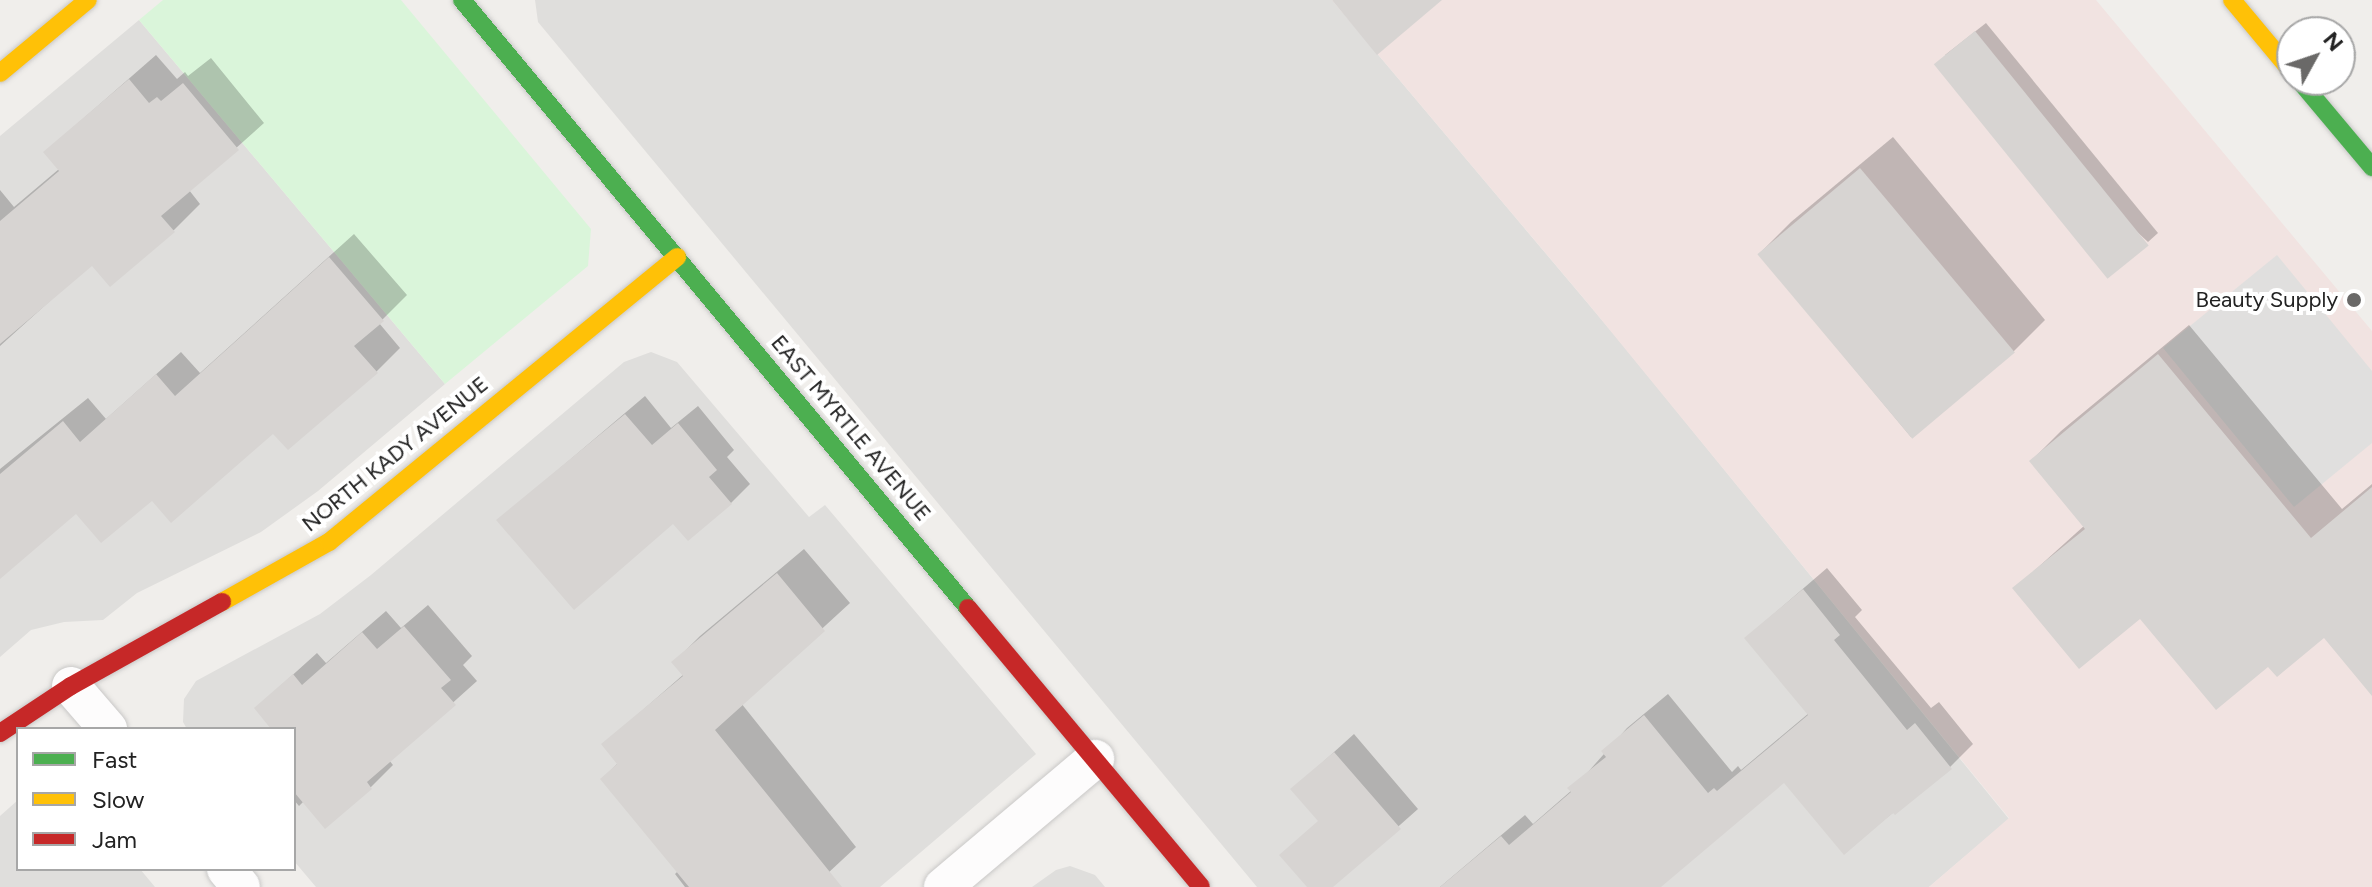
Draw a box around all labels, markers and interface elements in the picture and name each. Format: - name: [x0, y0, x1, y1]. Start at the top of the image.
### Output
- north arrow: [2276, 16, 2356, 96]
- text: N: [2317, 26, 2349, 57]
- place label: Beauty Supply: [2196, 287, 2338, 313]
- marker: Beauty Supply: [2345, 291, 2363, 309]
- street label: EAST MYRTLE AVENUE: [766, 330, 936, 526]
- street label: NORTH KADY AVENUE: [297, 371, 493, 537]
- legend: [16, 727, 296, 871]
- text: Fast: [92, 745, 137, 774]
- text: Slow: [92, 785, 144, 814]
- text: Jam: [92, 825, 137, 854]

